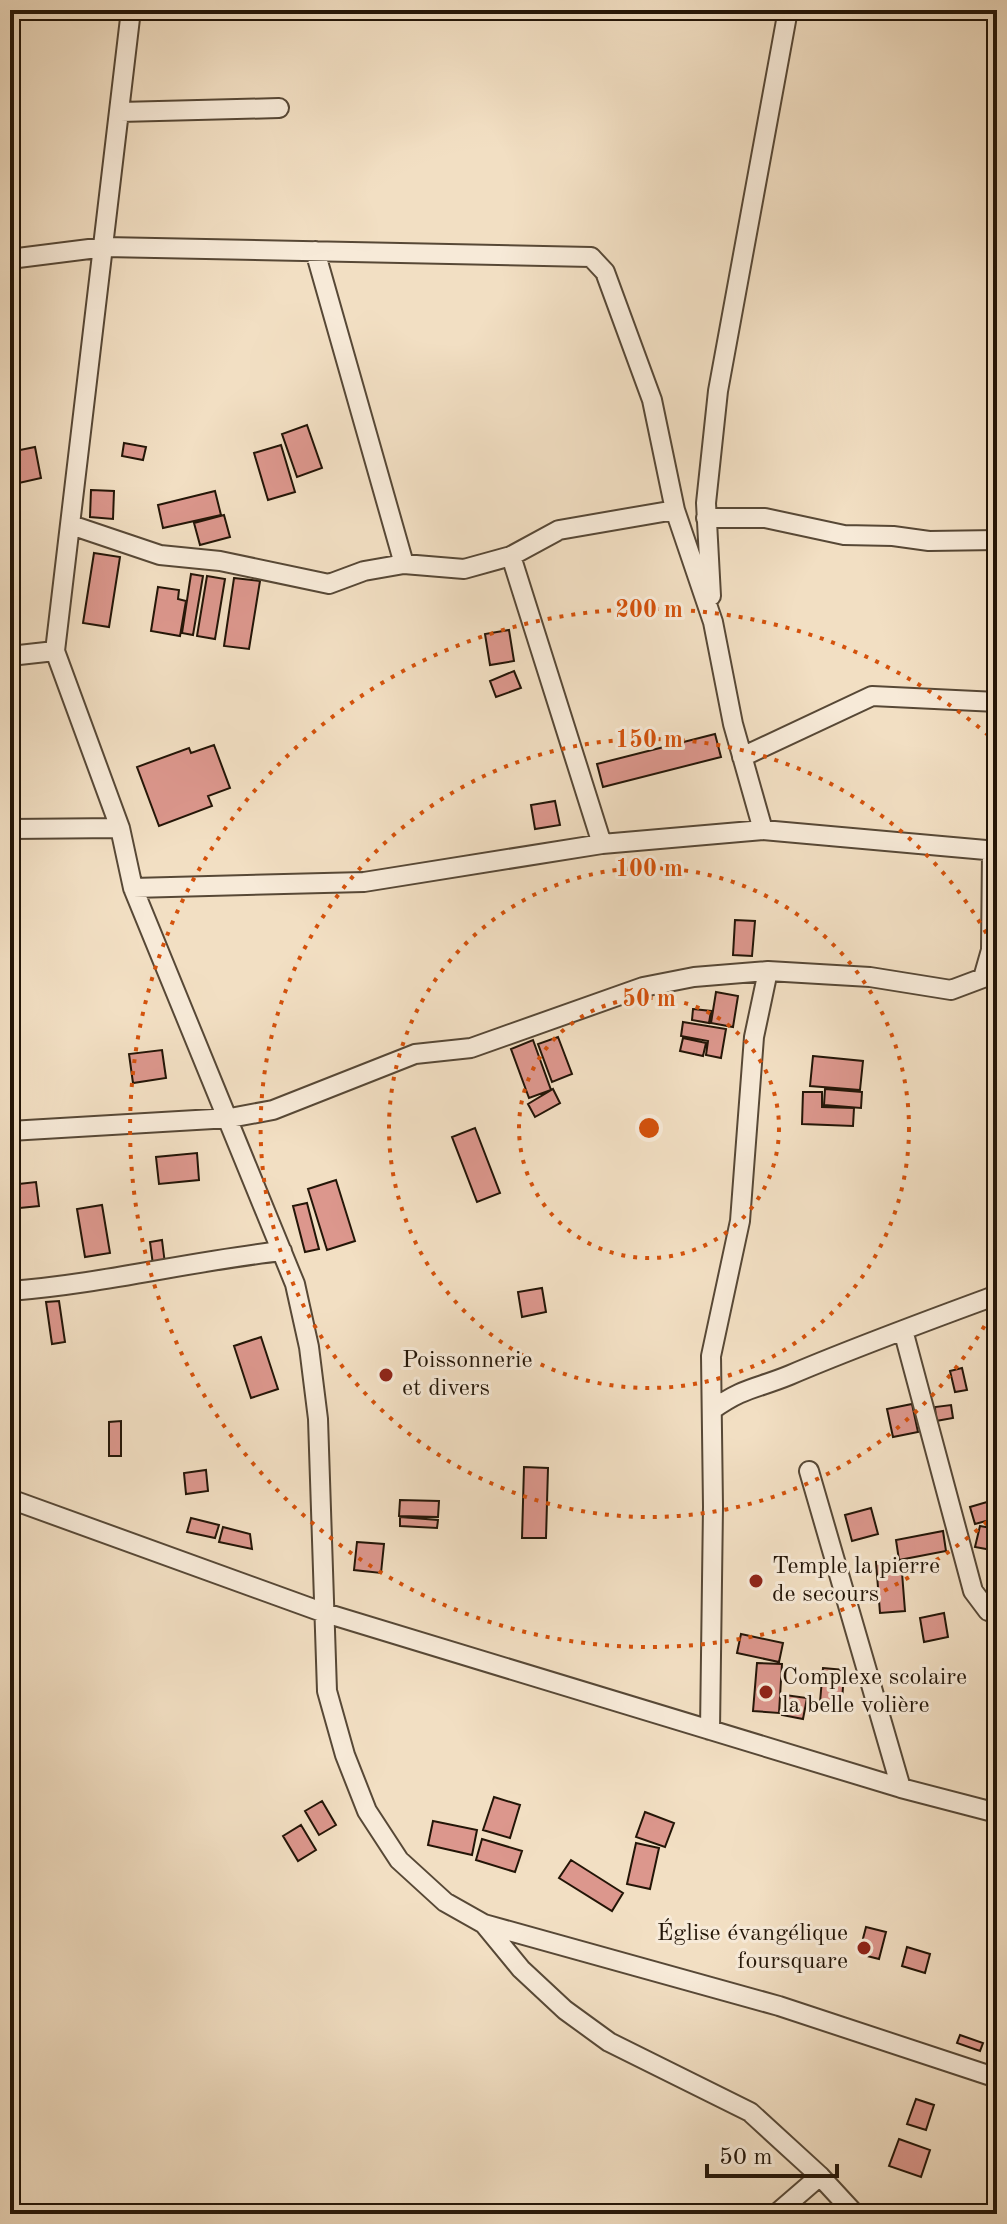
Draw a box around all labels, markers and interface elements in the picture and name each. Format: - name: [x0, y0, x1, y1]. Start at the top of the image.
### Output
- text: 200 m: [615, 599, 683, 623]
- text: 150 m: [615, 728, 683, 753]
- text: 100 m: [615, 858, 683, 882]
- text: 50 m: [622, 987, 676, 1012]
- centre of rings: [635, 1114, 663, 1142]
- place label: Poissonnerie et divers: [402, 1349, 533, 1401]
- marker: Poissonnerie et divers: [377, 1366, 395, 1384]
- place label: Temple la pierre de secours: [772, 1555, 940, 1607]
- marker: Temple la pierre de secours: [747, 1572, 765, 1590]
- place label: Complexe scolaire la belle volière: [782, 1666, 967, 1718]
- marker: Complexe scolaire la belle volière: [757, 1683, 775, 1701]
- place label: Église évangélique foursquare: [657, 1918, 848, 1974]
- marker: Église évangélique foursquare: [855, 1939, 873, 1957]
- scale bar: [707, 2128, 837, 2178]
- text: 50 m: [719, 2146, 773, 2170]

